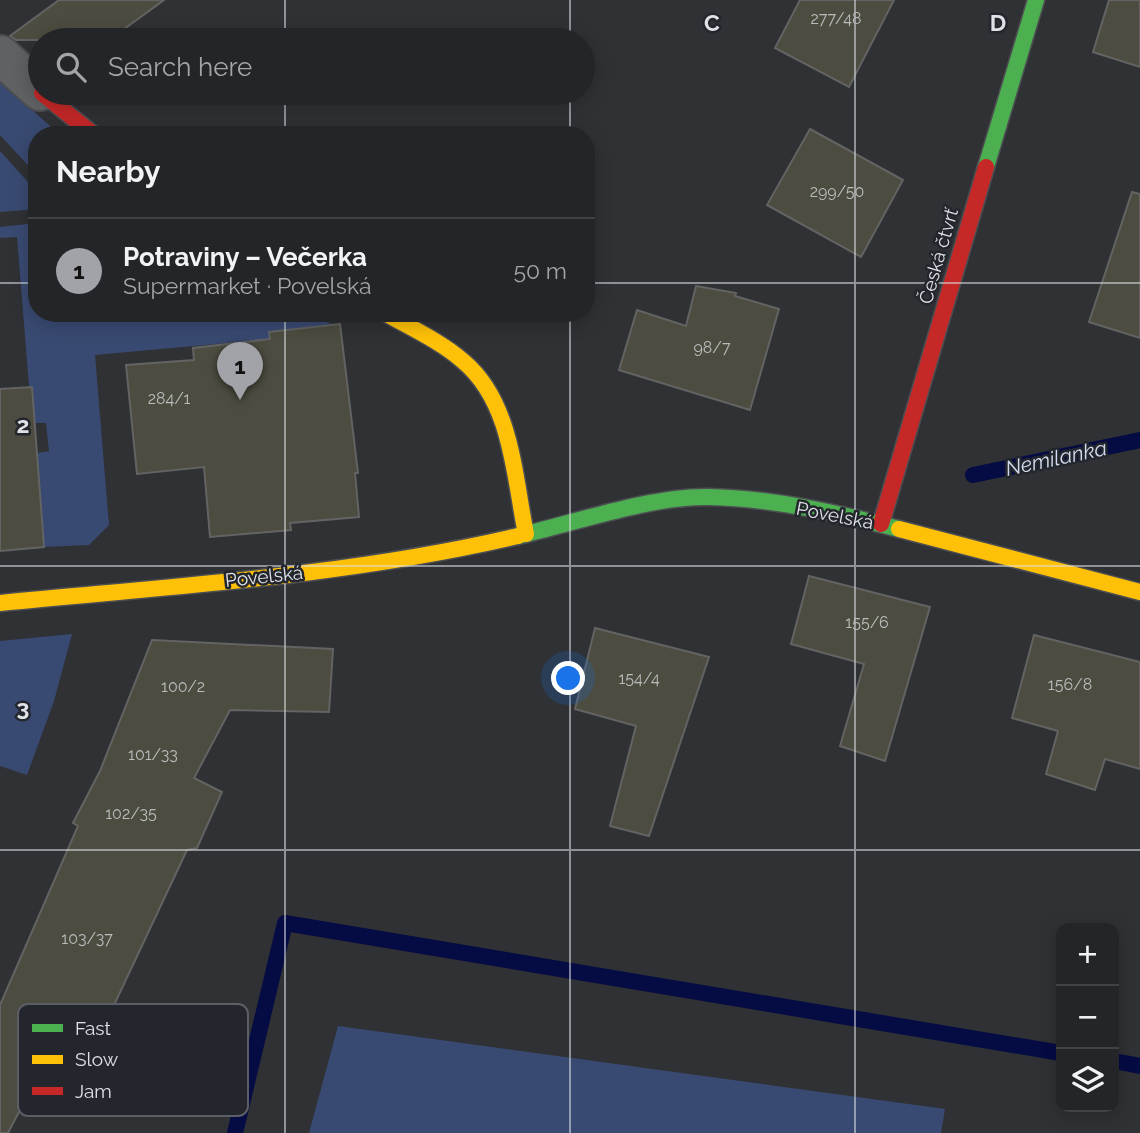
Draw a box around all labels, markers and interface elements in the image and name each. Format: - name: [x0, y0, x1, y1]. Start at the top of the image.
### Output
- text: C: [704, 9, 720, 36]
- house number: 277/48: [811, 9, 861, 28]
- text: D: [990, 9, 1006, 36]
- search box: [28, 28, 595, 105]
- icon: search: [52, 48, 90, 86]
- text: Search here: [108, 52, 252, 82]
- text: Nearby: [56, 154, 160, 189]
- house number: 299/50: [810, 182, 864, 201]
- street label: Česká čtvrť: [914, 205, 962, 306]
- text: Potraviny – Večerka: [123, 242, 367, 272]
- text: 1: [73, 257, 85, 284]
- text: 50 m: [513, 257, 567, 284]
- text: Supermarket · Povelská: [123, 272, 372, 299]
- house number: 98/7: [693, 338, 731, 357]
- pin: 1: [217, 342, 263, 400]
- house number: 284/1: [148, 389, 191, 408]
- text: 2: [17, 411, 29, 438]
- water label: Nemilanka: [1003, 435, 1109, 481]
- street label: Povelská: [794, 497, 876, 533]
- street label: Povelská: [224, 561, 304, 591]
- house number: 155/6: [845, 613, 889, 632]
- your location: [551, 661, 585, 695]
- house number: 154/4: [618, 669, 660, 688]
- house number: 156/8: [1048, 675, 1092, 694]
- house number: 100/2: [161, 677, 205, 696]
- text: 3: [17, 694, 29, 721]
- house number: 101/33: [128, 745, 178, 764]
- house number: 102/35: [105, 804, 157, 823]
- map controls: [1056, 923, 1119, 1112]
- button: +: [1056, 923, 1119, 986]
- house number: 103/37: [61, 929, 113, 948]
- button: −: [1056, 986, 1119, 1049]
- legend: [18, 1004, 248, 1116]
- text: Fast: [75, 1017, 111, 1039]
- text: Slow: [75, 1048, 119, 1070]
- button: layers: [1056, 1049, 1119, 1112]
- text: Jam: [75, 1080, 112, 1102]

